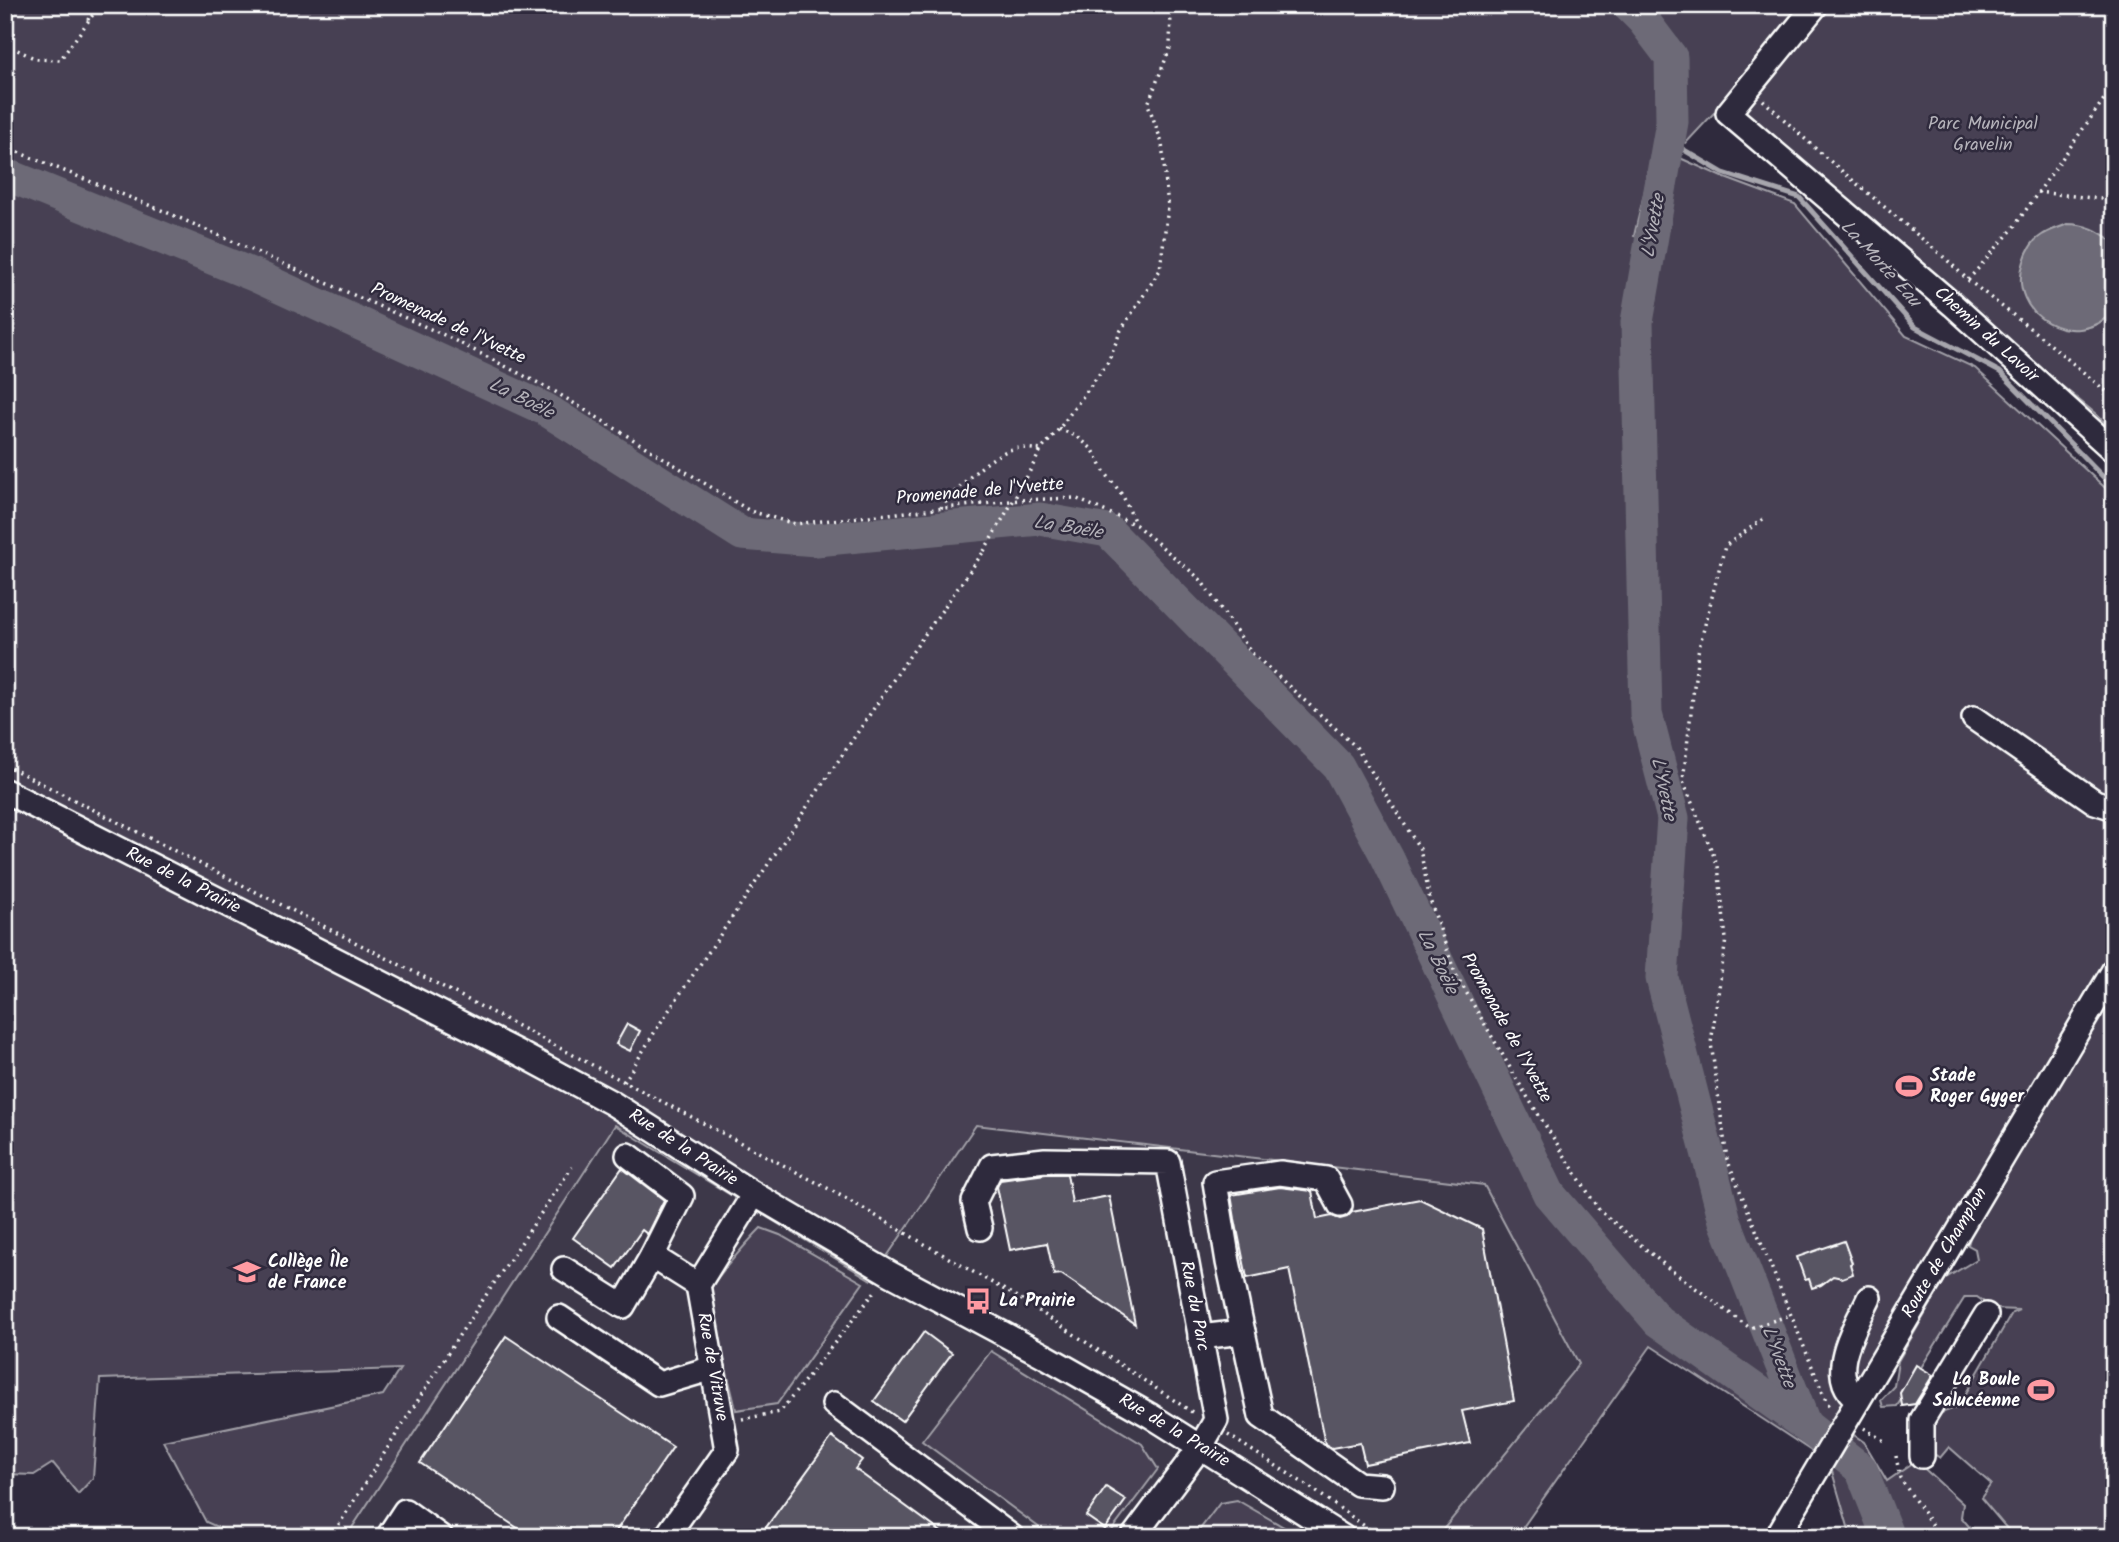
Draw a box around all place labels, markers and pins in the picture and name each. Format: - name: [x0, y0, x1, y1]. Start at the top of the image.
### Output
- place label: Stade Roger Gyger: [1930, 1062, 2025, 1112]
- sports icon: Stade Roger Gyger: [1894, 1071, 1924, 1101]
- place label: Collège Île de France: [268, 1248, 349, 1298]
- school or university icon: Collège Île de France: [232, 1257, 262, 1287]
- bus stop icon: La Prairie: [963, 1286, 993, 1316]
- place label: La Prairie: [999, 1287, 1075, 1316]
- place label: La Boule Salucéenne: [1933, 1366, 2020, 1416]
- sports icon: La Boule Salucéenne: [2026, 1375, 2056, 1405]

